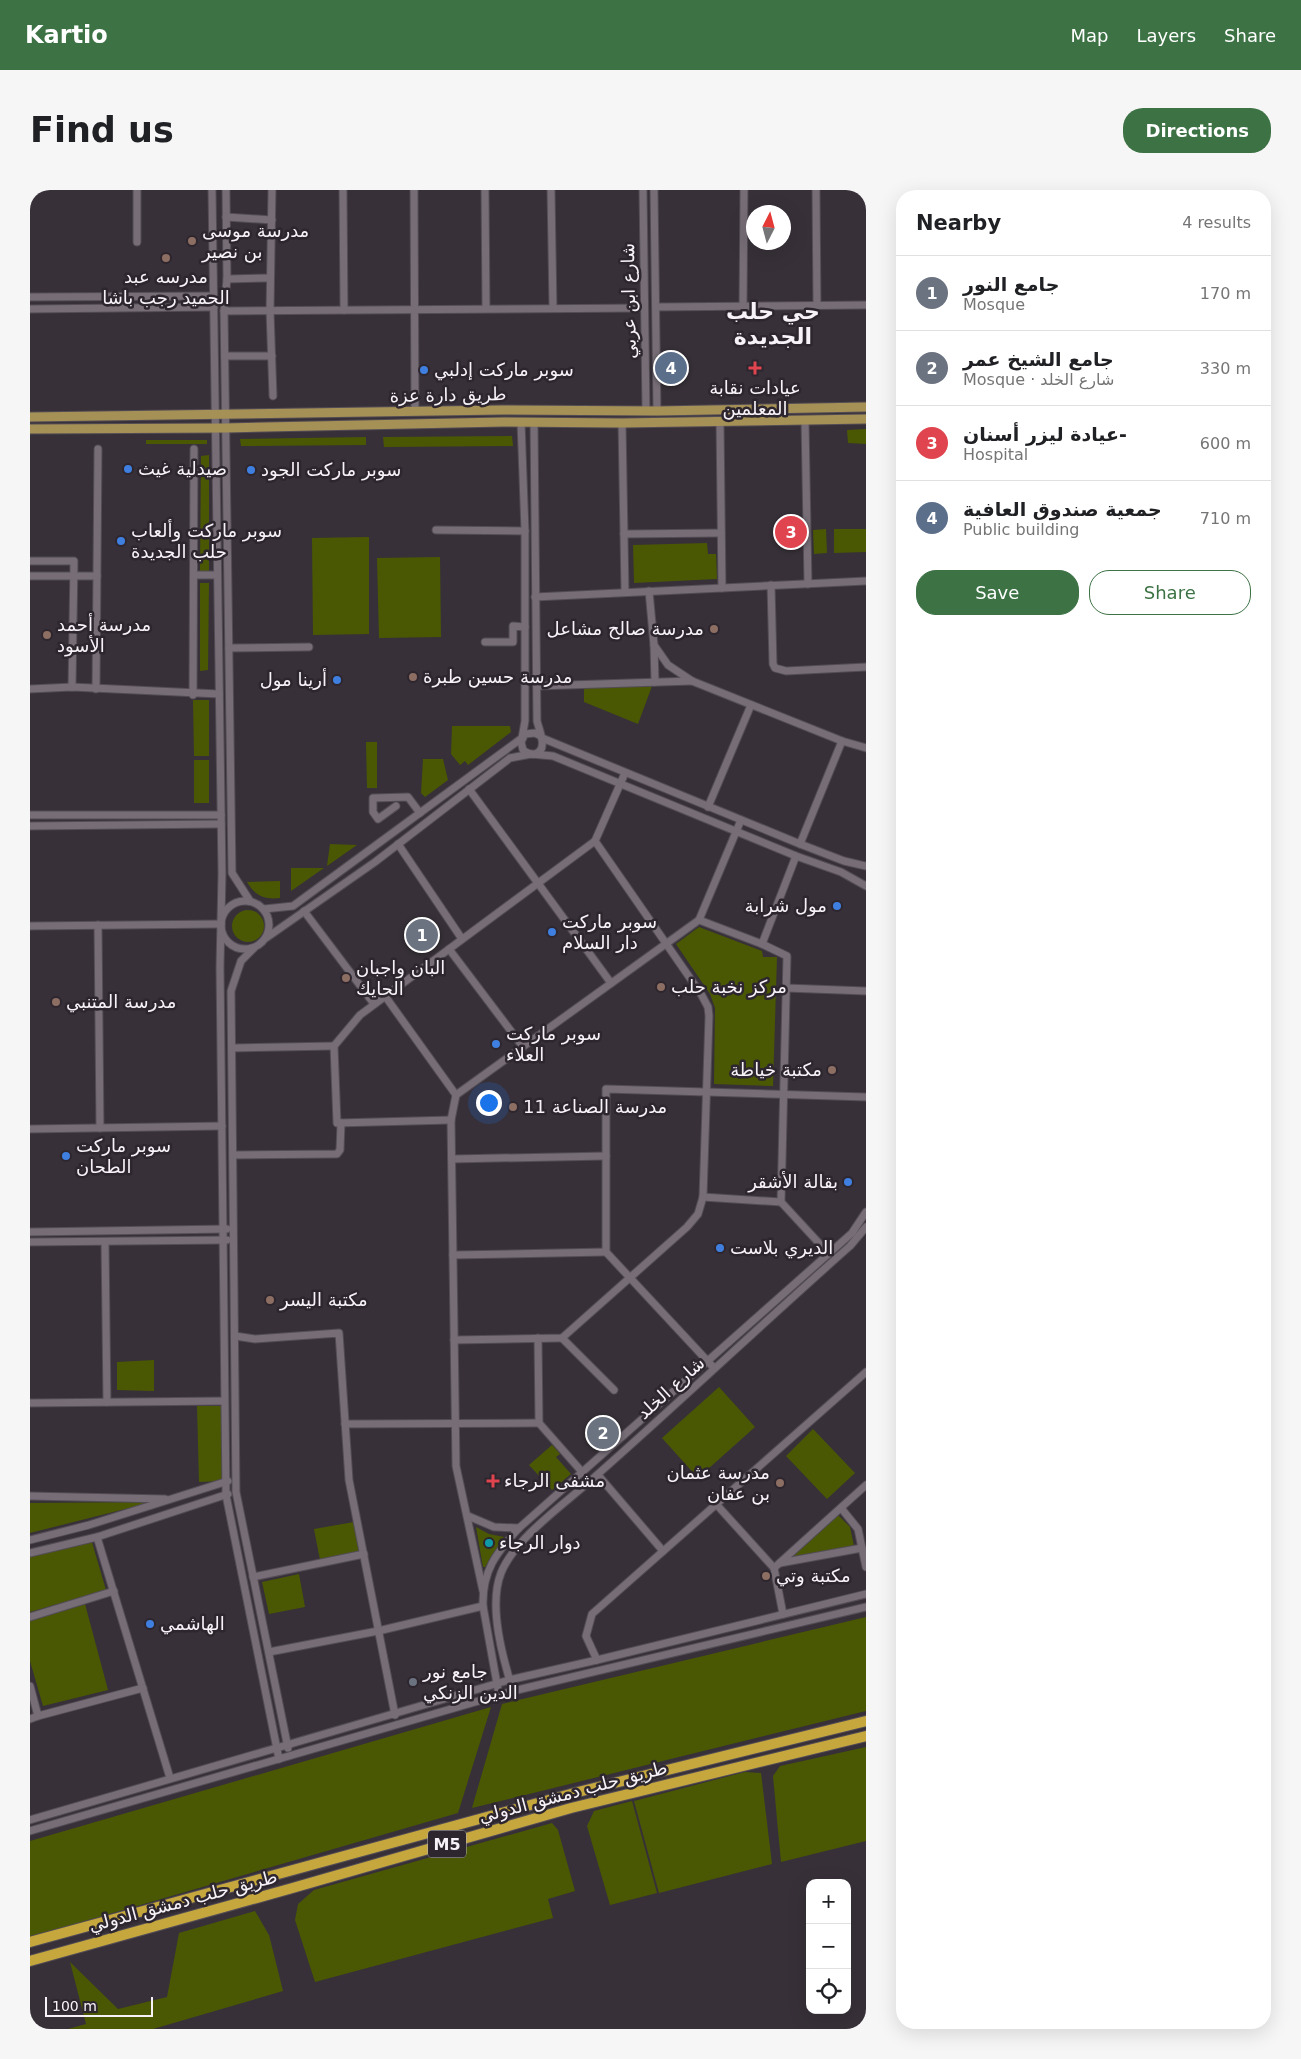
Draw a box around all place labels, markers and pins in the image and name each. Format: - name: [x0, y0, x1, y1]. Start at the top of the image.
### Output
- place label: مدرسة موسى بن نصير: [201, 220, 309, 263]
- marker: مدرسة موسى بن نصير: [186, 235, 198, 247]
- marker: مدرسه عبد الحميد رجب باشا: [160, 252, 172, 264]
- place label: مدرسه عبد الحميد رجب باشا: [102, 266, 230, 308]
- pin: 4: [655, 349, 687, 387]
- place label: سوبر ماركت إدلبي: [434, 359, 574, 381]
- marker: عيادات نقابة المعلمين: [748, 361, 762, 375]
- marker: سوبر ماركت إدلبي: [418, 364, 430, 376]
- place label: عيادات نقابة المعلمين: [709, 377, 801, 420]
- place label: صيدلية غيث: [138, 458, 227, 479]
- place label: سوبر ماركت الجود: [261, 459, 401, 481]
- marker: صيدلية غيث: [122, 463, 134, 475]
- marker: سوبر ماركت الجود: [245, 464, 257, 476]
- pin: 3: [775, 513, 807, 551]
- place label: سوبر ماركت وألعاب حلب الجديدة: [131, 519, 282, 562]
- marker: سوبر ماركت وألعاب حلب الجديدة: [115, 535, 127, 547]
- place label: مدرسة أحمد الأسود: [57, 613, 151, 657]
- place label: مدرسة صالح مشاعل: [547, 618, 704, 640]
- marker: مدرسة صالح مشاعل: [708, 623, 720, 635]
- marker: مدرسة أحمد الأسود: [41, 629, 53, 641]
- place label: مدرسة حسين طبرة: [423, 666, 572, 688]
- place label: أرينا مول: [260, 668, 327, 691]
- marker: مدرسة حسين طبرة: [407, 671, 419, 683]
- marker: أرينا مول: [331, 674, 343, 686]
- place label: مول شرابة: [745, 895, 827, 917]
- marker: مول شرابة: [831, 900, 843, 912]
- place label: سوبر ماركت دار السلام: [562, 911, 657, 953]
- pin: 1: [406, 916, 438, 954]
- marker: سوبر ماركت دار السلام: [546, 926, 558, 938]
- place label: البان واجبان الحايك: [356, 957, 445, 999]
- marker: البان واجبان الحايك: [340, 972, 352, 984]
- place label: مركز نخبة حلب: [671, 976, 787, 998]
- marker: مركز نخبة حلب: [655, 981, 667, 993]
- place label: مدرسة المتنبي: [66, 991, 176, 1013]
- marker: مدرسة المتنبي: [50, 996, 62, 1008]
- place label: سوبر ماركت العلاء: [506, 1023, 601, 1065]
- marker: سوبر ماركت العلاء: [490, 1038, 502, 1050]
- place label: مكتبة خياطة: [730, 1059, 822, 1080]
- marker: مكتبة خياطة: [826, 1064, 838, 1076]
- place label: مدرسة الصناعة 11: [523, 1096, 667, 1117]
- marker: مدرسة الصناعة 11: [507, 1101, 519, 1113]
- place label: سوبر ماركت الطحان: [76, 1135, 171, 1177]
- marker: سوبر ماركت الطحان: [60, 1150, 72, 1162]
- place label: بقالة الأشقر: [747, 1171, 838, 1193]
- marker: بقالة الأشقر: [842, 1176, 854, 1188]
- place label: الديري بلاست: [730, 1237, 833, 1259]
- marker: الديري بلاست: [714, 1242, 726, 1254]
- place label: مكتبة اليسر: [279, 1289, 368, 1311]
- marker: مكتبة اليسر: [264, 1294, 276, 1306]
- pin: 2: [587, 1414, 619, 1452]
- place label: مدرسة عثمان بن عفان: [666, 1462, 770, 1505]
- place label: مشفى الرجاء: [504, 1470, 605, 1492]
- marker: مشفى الرجاء: [486, 1474, 500, 1488]
- marker: مدرسة عثمان بن عفان: [774, 1477, 786, 1489]
- place label: دوار الرجاء: [499, 1532, 581, 1554]
- marker: دوار الرجاء: [483, 1537, 495, 1549]
- place label: مكتبة وتي: [776, 1565, 851, 1587]
- marker: مكتبة وتي: [760, 1570, 772, 1582]
- place label: الهاشمي: [160, 1613, 225, 1635]
- marker: الهاشمي: [144, 1618, 156, 1630]
- place label: جامع نور الدين الزنكي: [422, 1661, 518, 1704]
- marker: جامع نور الدين الزنكي: [407, 1676, 419, 1688]

